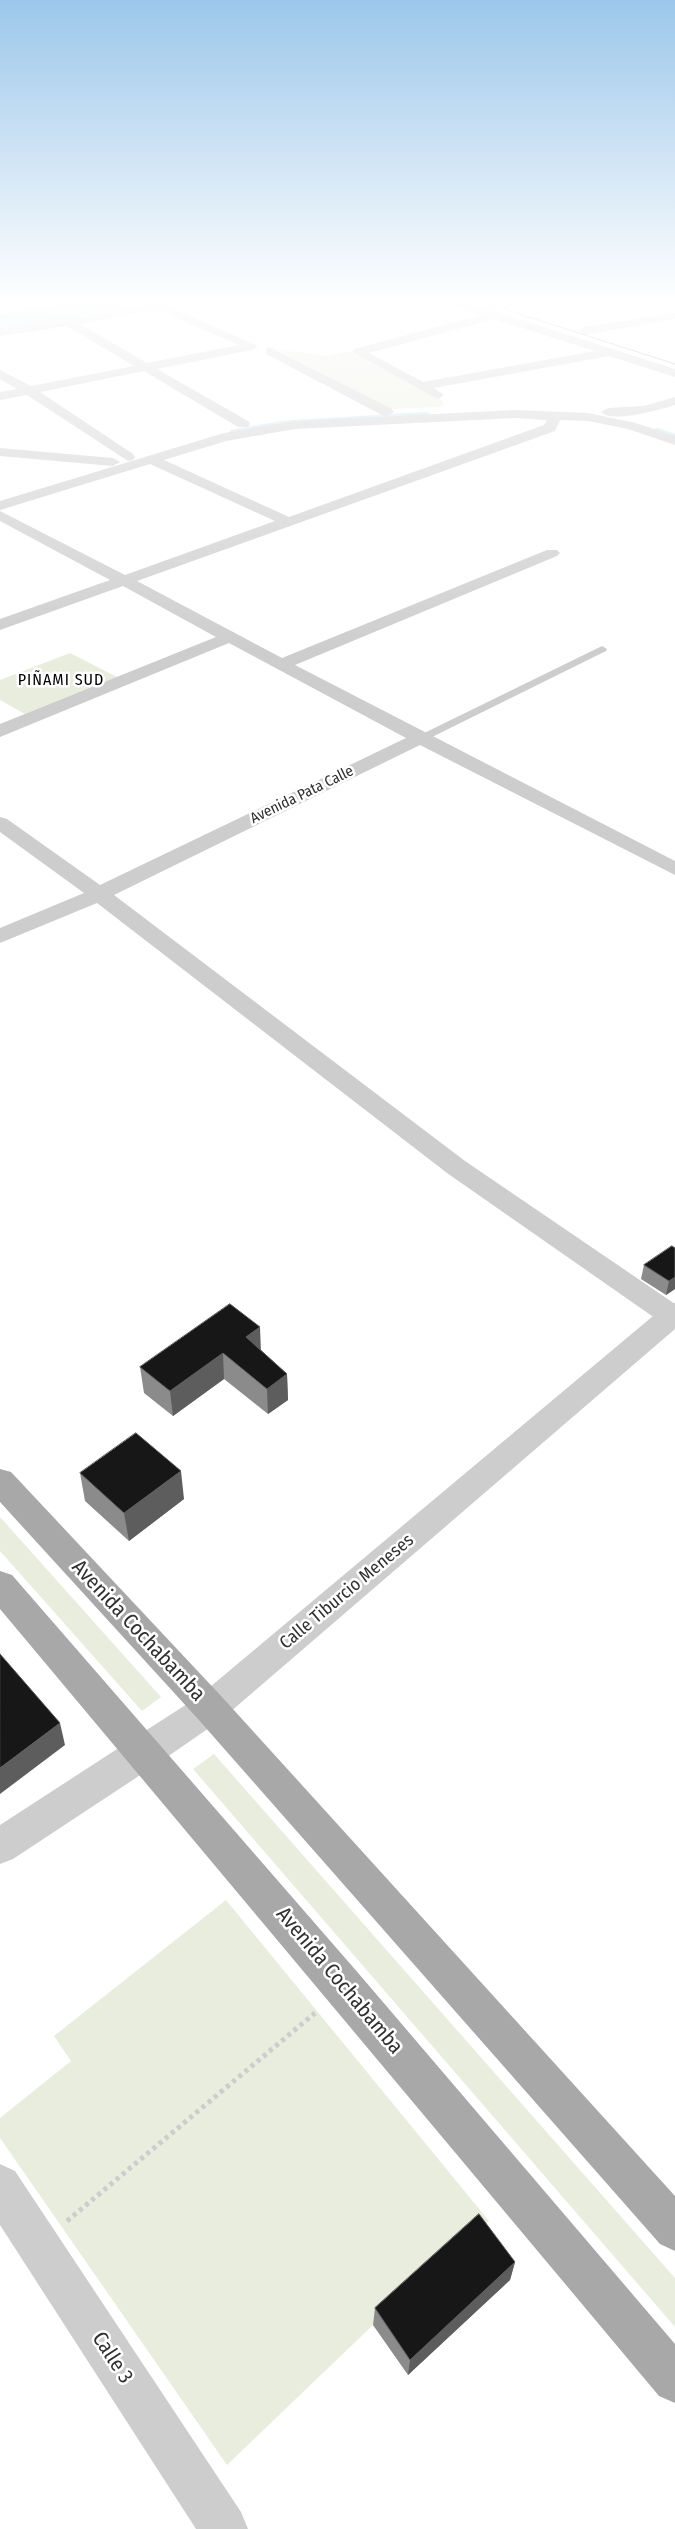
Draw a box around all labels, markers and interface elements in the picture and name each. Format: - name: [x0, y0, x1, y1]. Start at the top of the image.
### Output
- district label: PIÑAMI SUD: [16, 671, 106, 691]
- street label: Avenida Pata Calle: [247, 762, 357, 828]
- street label: Calle Tiburcio Meneses: [276, 1530, 418, 1654]
- street label: Avenida Cochabamba: [66, 1555, 210, 1707]
- street label: Avenida Cochabamba: [270, 1902, 408, 2060]
- street label: Calle 3: [86, 2328, 138, 2388]

